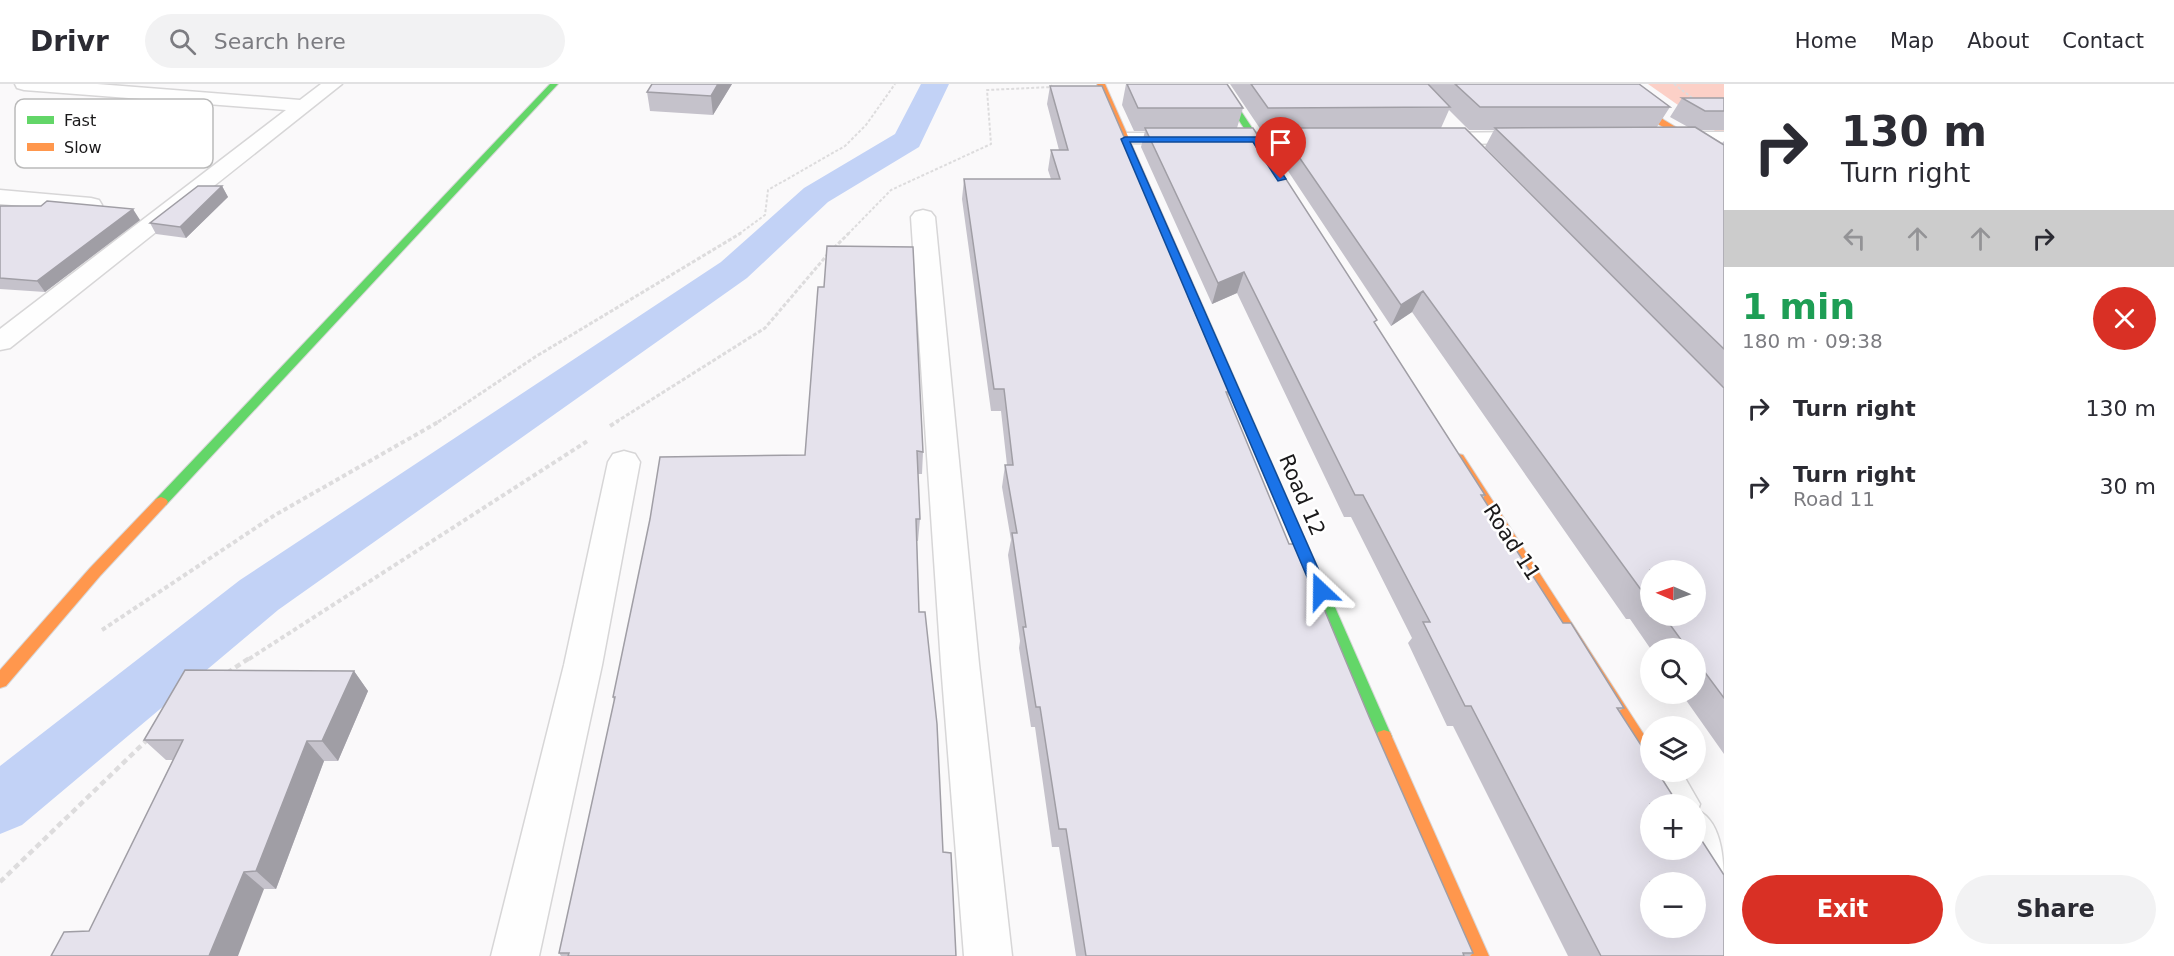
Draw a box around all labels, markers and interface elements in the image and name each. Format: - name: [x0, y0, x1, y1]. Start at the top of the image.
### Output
- search box: [145, 14, 565, 68]
- text: Drivr: [30, 25, 109, 58]
- icon: search: [166, 25, 199, 58]
- text: Search here: [214, 29, 346, 54]
- text: Home: [1795, 29, 1857, 53]
- text: Map: [1890, 29, 1934, 53]
- text: About: [1967, 29, 2029, 53]
- text: Contact: [2062, 29, 2144, 53]
- legend: [15, 99, 213, 168]
- text: 130 m: [1841, 107, 1987, 156]
- icon: right: [1742, 108, 1820, 186]
- text: Fast: [64, 111, 96, 130]
- pin: [1255, 117, 1306, 179]
- icon: arrive: [1264, 126, 1297, 159]
- text: Slow: [64, 138, 101, 157]
- text: Turn right: [1841, 157, 1970, 188]
- icon: left: [1838, 222, 1871, 255]
- icon: ahead: [1901, 222, 1934, 255]
- icon: ahead: [1964, 222, 1997, 255]
- icon: right: [2027, 222, 2060, 255]
- text: 1 min: [1742, 286, 1855, 327]
- button: close: [2093, 287, 2156, 350]
- text: 180 m · 09:38: [1742, 329, 1883, 353]
- icon: right: [1742, 392, 1775, 425]
- text: Turn right: [1793, 396, 1916, 421]
- text: 130 m: [2086, 396, 2156, 421]
- street label: Road 12: [1274, 451, 1330, 539]
- text: Turn right: [1793, 462, 1916, 487]
- icon: right: [1742, 470, 1775, 503]
- text: 30 m: [2100, 474, 2156, 499]
- text: Road 11: [1793, 487, 1875, 511]
- street label: Road 11: [1478, 499, 1546, 585]
- position arrow: [1289, 559, 1353, 623]
- north arrow: [1640, 560, 1706, 626]
- map controls: [1640, 560, 1706, 938]
- button: search: [1640, 638, 1706, 704]
- button: layers: [1640, 716, 1706, 782]
- button: +: [1640, 794, 1706, 860]
- button: −: [1640, 872, 1706, 938]
- button: Exit: [1742, 875, 1943, 944]
- button: Share: [1955, 875, 2156, 944]

